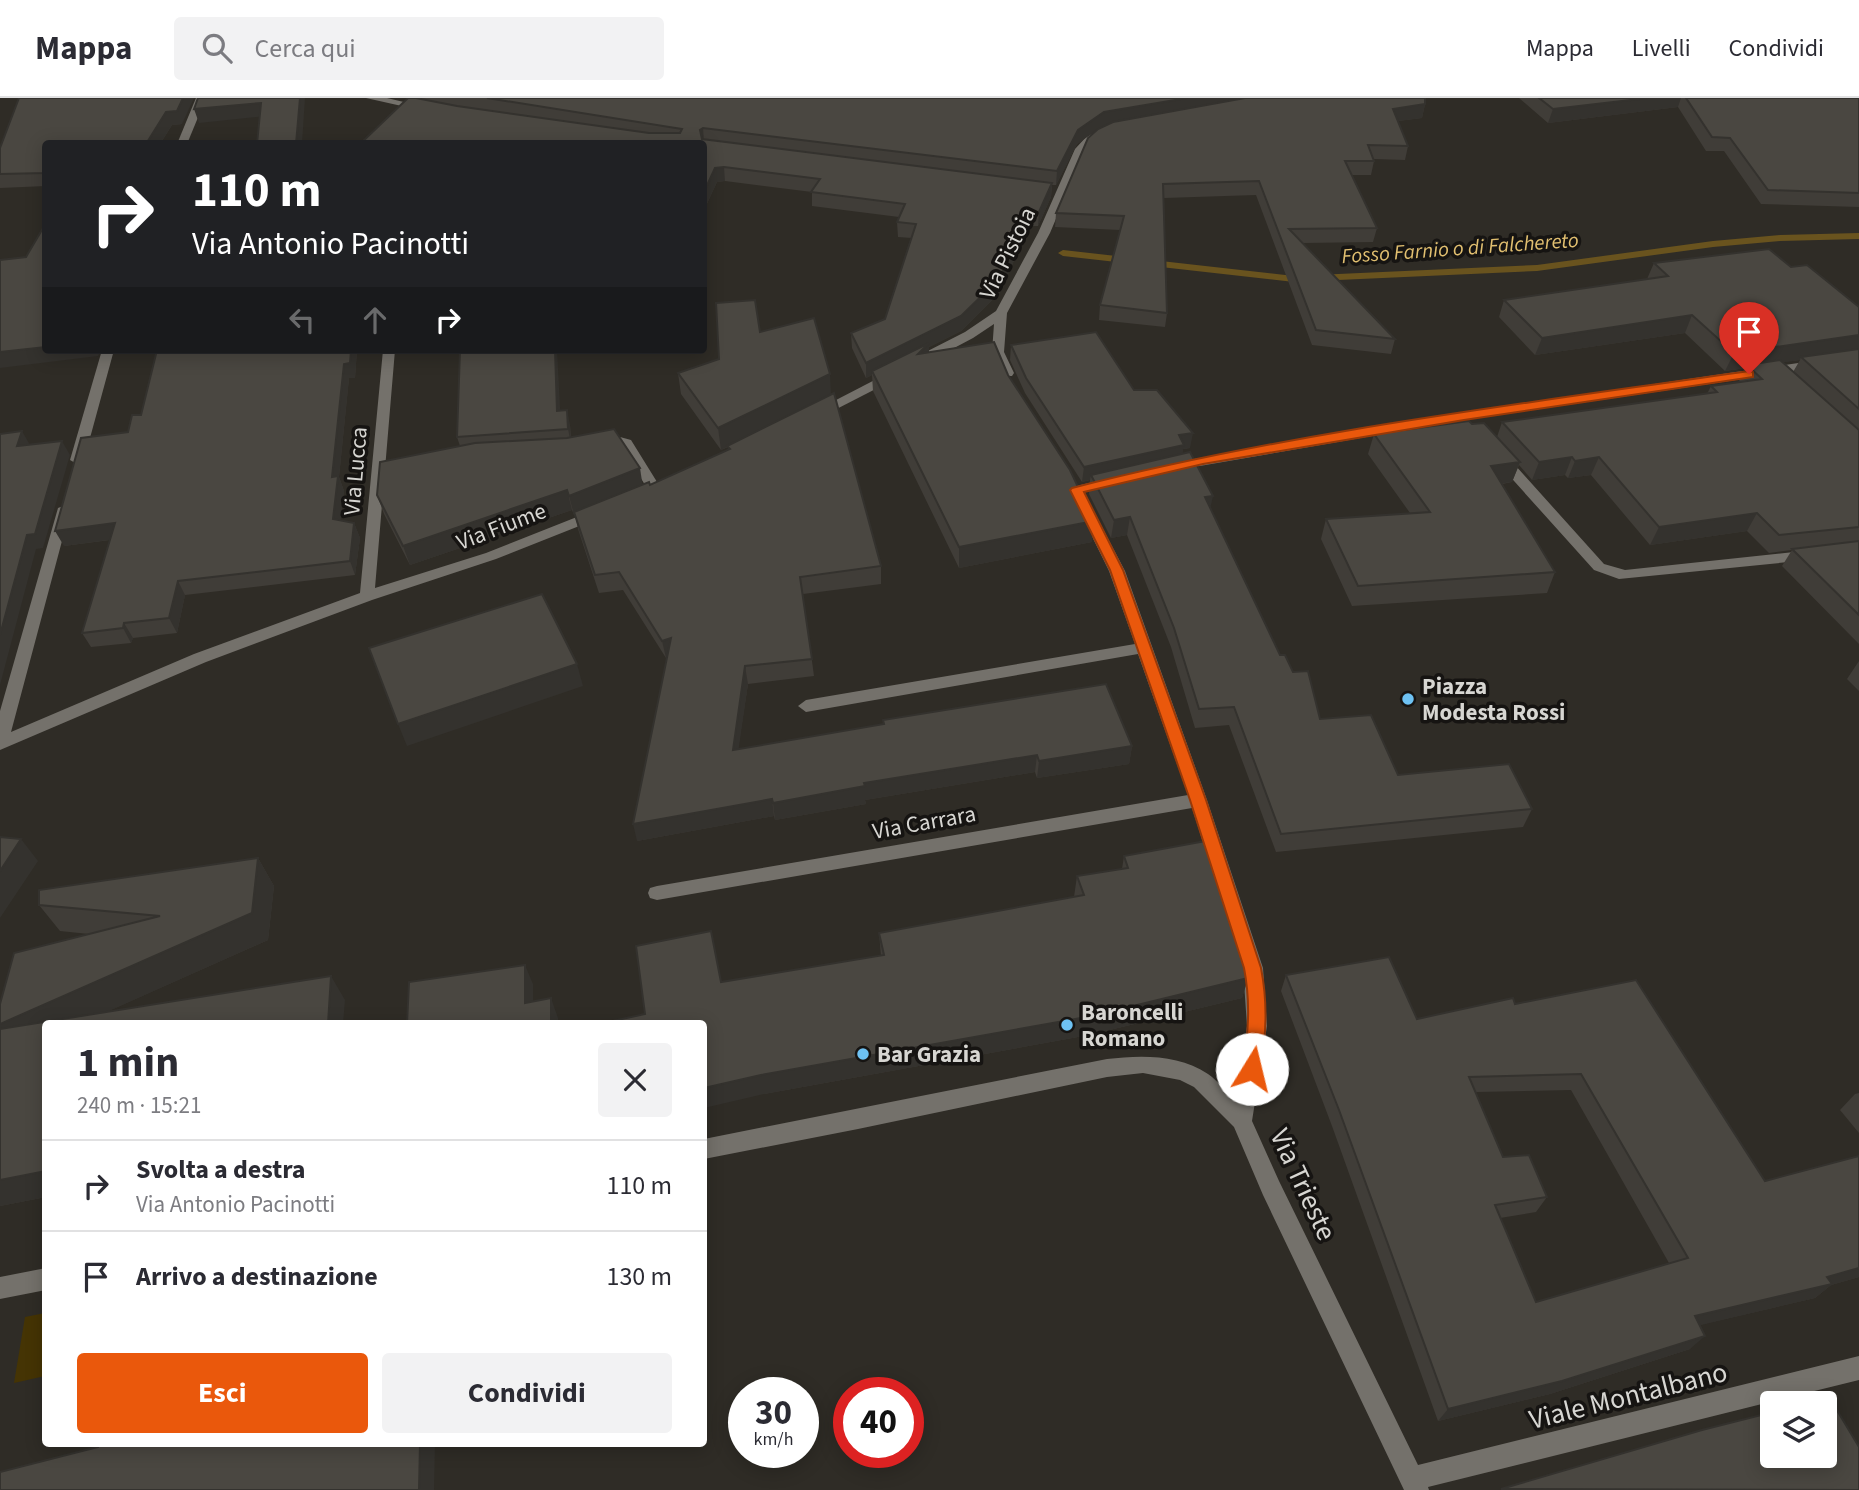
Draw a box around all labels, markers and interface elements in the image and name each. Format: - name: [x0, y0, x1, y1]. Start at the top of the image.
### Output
- search box: [174, 17, 664, 80]
- text: Mappa: [35, 25, 132, 72]
- icon: search: [198, 29, 236, 67]
- text: Cerca qui: [254, 30, 356, 67]
- text: Mappa: [1526, 31, 1594, 66]
- text: Livelli: [1632, 31, 1691, 66]
- text: Condividi: [1729, 31, 1824, 66]
- text: 110 m: [192, 156, 321, 226]
- icon: right: [77, 168, 168, 259]
- street label: Via Pistoia: [971, 202, 1044, 305]
- text: Via Antonio Pacinotti: [192, 221, 469, 267]
- water label: Fosso Farnio o di Falchereto: [1341, 225, 1579, 271]
- icon: left: [283, 301, 321, 339]
- icon: ahead: [356, 301, 394, 339]
- icon: right: [429, 301, 467, 339]
- pin: [1719, 302, 1779, 374]
- icon: arrive: [1730, 313, 1768, 351]
- street label: Via Lucca: [335, 425, 376, 517]
- street label: Via Fiume: [452, 494, 551, 559]
- place label: Piazza Modesta Rossi: [1422, 670, 1565, 729]
- marker: Piazza Modesta Rossi: [1400, 691, 1416, 707]
- street label: Via Carrara: [870, 797, 978, 848]
- place label: Baroncelli Romano: [1081, 996, 1183, 1055]
- marker: Baroncelli Romano: [1059, 1017, 1075, 1033]
- position arrow: [1215, 1032, 1289, 1106]
- text: 1 min: [77, 1033, 179, 1093]
- place label: Bar Grazia: [877, 1038, 981, 1071]
- button: close: [598, 1043, 672, 1117]
- marker: Bar Grazia: [855, 1046, 871, 1062]
- text: 240 m · 15:21: [77, 1089, 201, 1122]
- street label: Via Trieste: [1260, 1122, 1346, 1247]
- text: Svolta a destra: [136, 1151, 306, 1188]
- icon: right: [77, 1167, 115, 1205]
- text: 110 m: [606, 1167, 672, 1204]
- text: Via Antonio Pacinotti: [136, 1188, 335, 1221]
- icon: arrive: [77, 1258, 115, 1296]
- text: Arrivo a destinazione: [136, 1258, 378, 1295]
- text: 130 m: [606, 1258, 672, 1295]
- street label: Viale Montalbano: [1525, 1352, 1731, 1440]
- button: Esci: [77, 1353, 368, 1433]
- button: Condividi: [382, 1353, 672, 1433]
- speed limit sign: 40: [833, 1377, 924, 1468]
- text: 30: [755, 1388, 792, 1438]
- map controls: [1760, 1391, 1837, 1468]
- button: layers: [1760, 1391, 1837, 1468]
- text: km/h: [754, 1427, 793, 1452]

